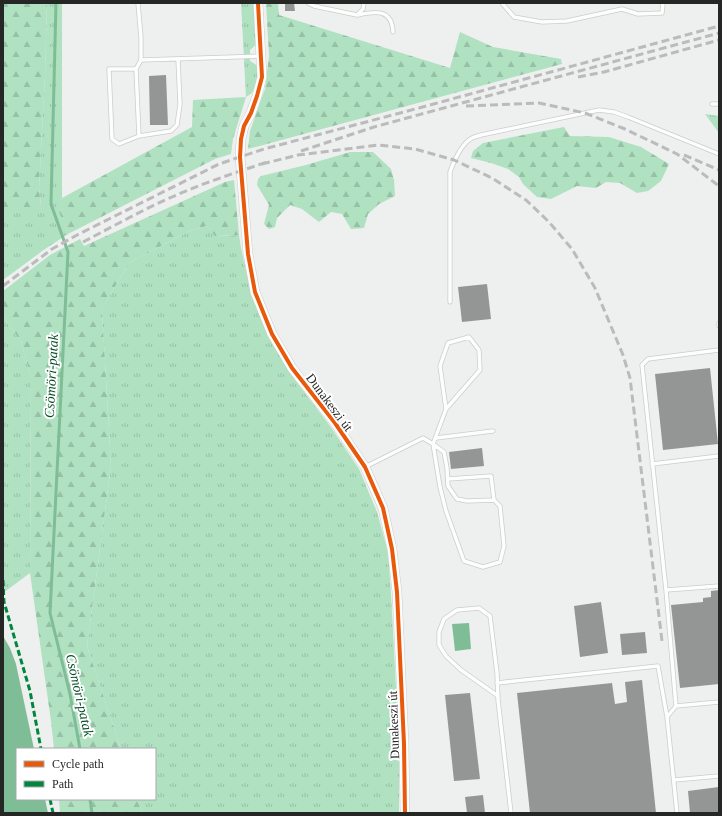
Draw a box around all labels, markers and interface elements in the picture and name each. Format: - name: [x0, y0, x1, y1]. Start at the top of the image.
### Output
- water label: Csömöri-patak: [42, 333, 61, 418]
- street label: Dunakeszi út: [303, 371, 356, 434]
- water label: Csömöri-patak: [63, 653, 96, 738]
- street label: Dunakeszi út: [385, 690, 402, 759]
- legend: [16, 748, 156, 800]
- text: Cycle path: [52, 757, 104, 771]
- text: Path: [52, 777, 73, 791]

